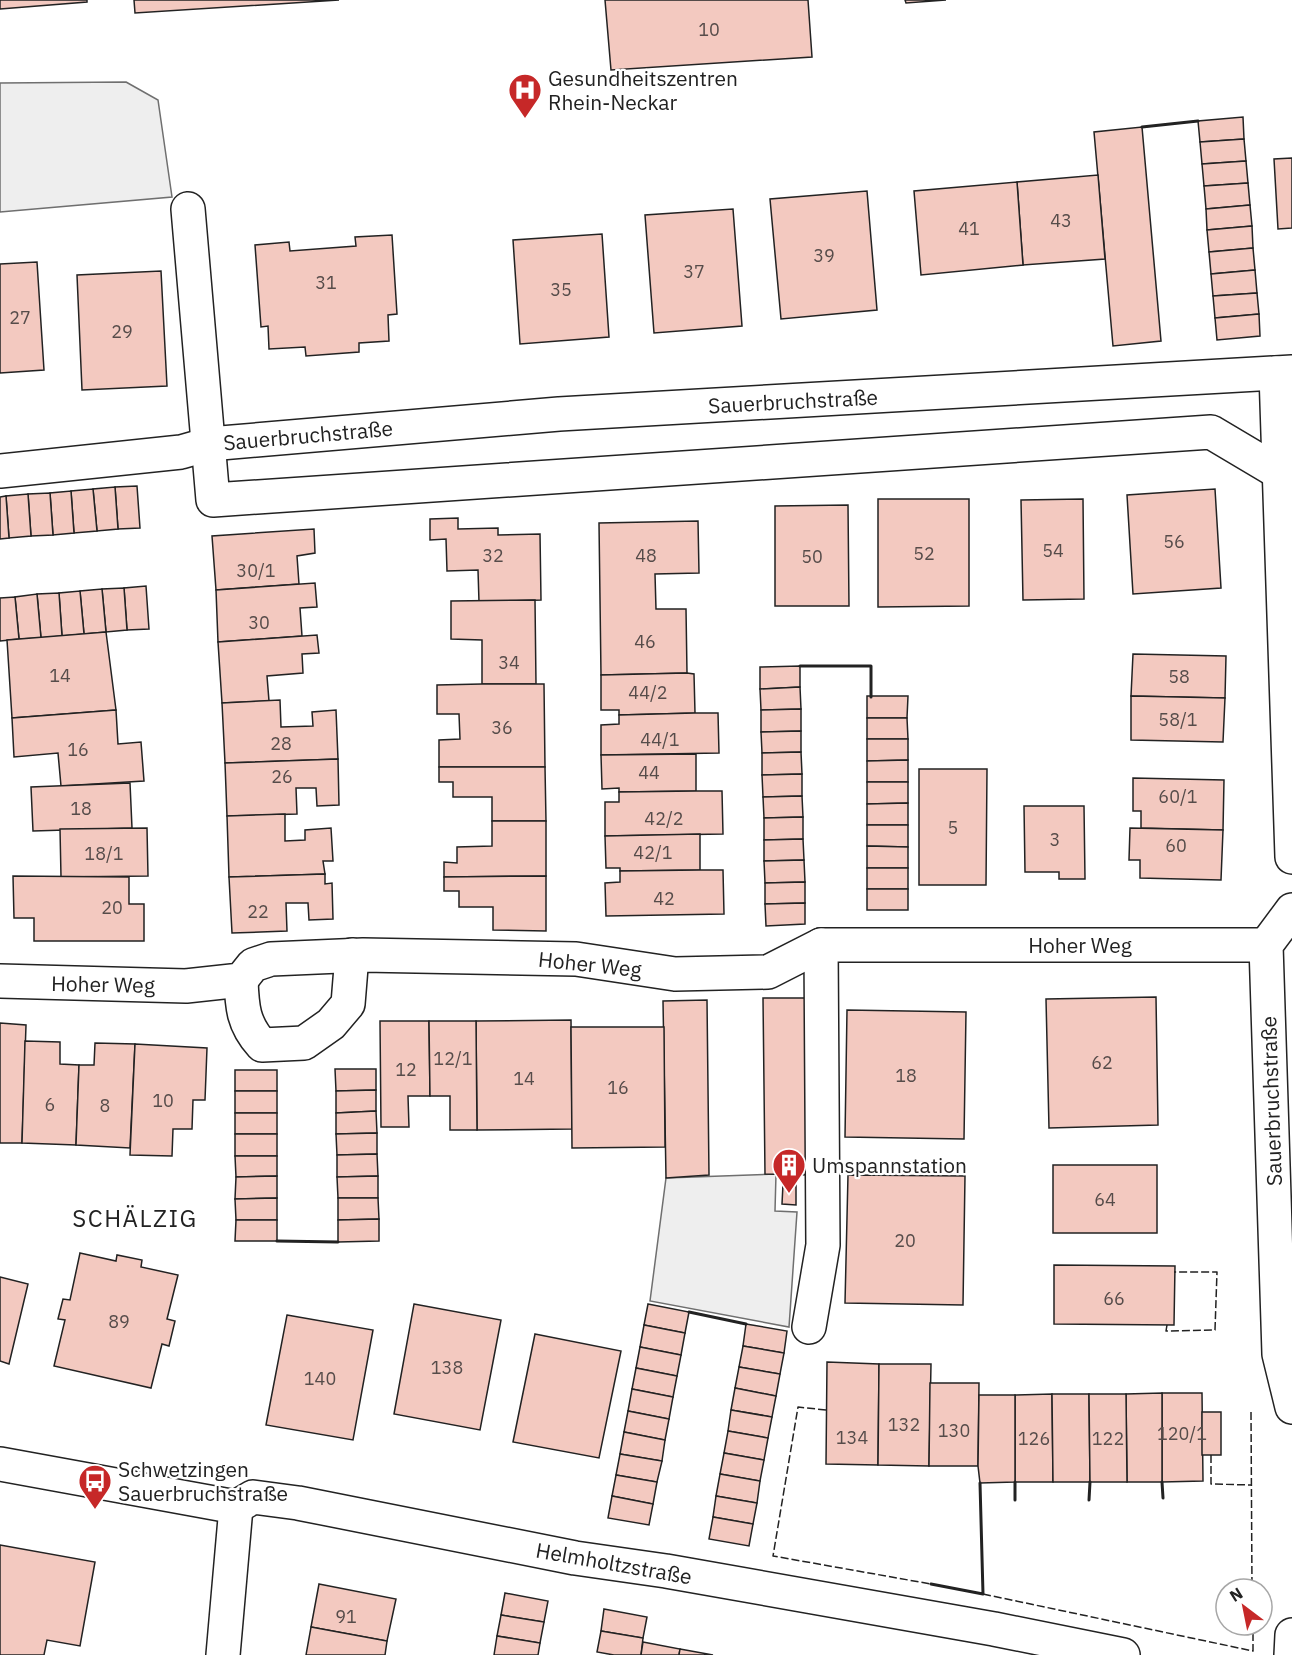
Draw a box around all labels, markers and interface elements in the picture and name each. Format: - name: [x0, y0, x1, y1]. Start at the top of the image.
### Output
- house number: 10: [698, 18, 720, 41]
- place label: Gesundheitszentren Rhein-Neckar: [548, 64, 738, 116]
- hospital icon: Gesundheitszentren Rhein-Neckar: [507, 72, 543, 119]
- house number: 43: [1050, 209, 1072, 232]
- house number: 41: [958, 217, 980, 240]
- house number: 39: [813, 244, 835, 267]
- house number: 37: [683, 260, 705, 283]
- house number: 31: [315, 271, 337, 294]
- house number: 35: [550, 278, 572, 301]
- house number: 27: [9, 306, 31, 329]
- house number: 29: [111, 320, 133, 343]
- street label: Sauerbruchstraße: [707, 383, 879, 419]
- street label: Sauerbruchstraße: [222, 414, 394, 456]
- house number: 56: [1163, 530, 1185, 553]
- house number: 54: [1042, 539, 1064, 562]
- house number: 52: [913, 542, 935, 565]
- house number: 32: [482, 544, 504, 567]
- house number: 48: [635, 544, 657, 567]
- house number: 50: [801, 545, 823, 568]
- house number: 30/1: [236, 559, 276, 582]
- house number: 30: [248, 611, 270, 634]
- house number: 46: [634, 630, 656, 653]
- house number: 34: [498, 651, 520, 674]
- house number: 14: [49, 664, 71, 687]
- house number: 58: [1168, 665, 1190, 688]
- house number: 44/2: [628, 681, 668, 704]
- house number: 58/1: [1158, 708, 1198, 731]
- house number: 36: [491, 716, 513, 739]
- house number: 44/1: [640, 728, 680, 751]
- house number: 28: [270, 732, 292, 755]
- house number: 16: [67, 738, 89, 761]
- house number: 44: [638, 761, 660, 784]
- house number: 26: [271, 765, 293, 788]
- house number: 60/1: [1158, 785, 1198, 808]
- house number: 18: [70, 797, 92, 820]
- house number: 42/2: [644, 807, 684, 830]
- house number: 5: [948, 816, 958, 839]
- house number: 3: [1050, 828, 1060, 851]
- house number: 60: [1165, 834, 1187, 857]
- house number: 42/1: [633, 841, 673, 864]
- house number: 18/1: [84, 842, 124, 865]
- house number: 42: [653, 887, 675, 910]
- house number: 20: [101, 896, 123, 919]
- house number: 22: [247, 900, 269, 923]
- street label: Hoher Weg: [1028, 931, 1132, 959]
- street label: Hoher Weg: [537, 945, 643, 983]
- street label: Hoher Weg: [51, 969, 155, 999]
- street label: Sauerbruchstraße: [1254, 1015, 1288, 1187]
- house number: 12/1: [433, 1047, 473, 1070]
- house number: 62: [1091, 1051, 1113, 1074]
- house number: 12: [395, 1058, 417, 1081]
- house number: 18: [895, 1064, 917, 1087]
- house number: 14: [513, 1067, 535, 1090]
- house number: 16: [607, 1076, 629, 1099]
- house number: 10: [152, 1089, 174, 1112]
- house number: 6: [45, 1093, 55, 1116]
- house number: 8: [100, 1094, 110, 1117]
- building icon: Umspannstation: [771, 1147, 807, 1194]
- place label: Umspannstation: [812, 1151, 967, 1179]
- house number: 64: [1094, 1188, 1116, 1211]
- district label: SCHÄLZIG: [72, 1202, 198, 1234]
- house number: 20: [894, 1229, 916, 1252]
- house number: 66: [1103, 1287, 1125, 1310]
- house number: 89: [108, 1310, 130, 1333]
- house number: 138: [431, 1356, 463, 1379]
- house number: 140: [304, 1367, 336, 1390]
- house number: 132: [888, 1413, 920, 1436]
- house number: 130: [938, 1419, 970, 1442]
- house number: 120/1: [1157, 1422, 1207, 1445]
- house number: 134: [836, 1426, 868, 1449]
- house number: 126: [1018, 1427, 1050, 1450]
- house number: 122: [1092, 1427, 1124, 1450]
- place label: Schwetzingen Sauerbruchstraße: [118, 1455, 288, 1507]
- bus stop icon: Schwetzingen Sauerbruchstraße: [77, 1463, 113, 1510]
- street label: Helmholtzstraße: [534, 1535, 694, 1591]
- north arrow: [1214, 1577, 1274, 1637]
- text: N: [1226, 1583, 1246, 1606]
- house number: 91: [335, 1605, 357, 1628]

